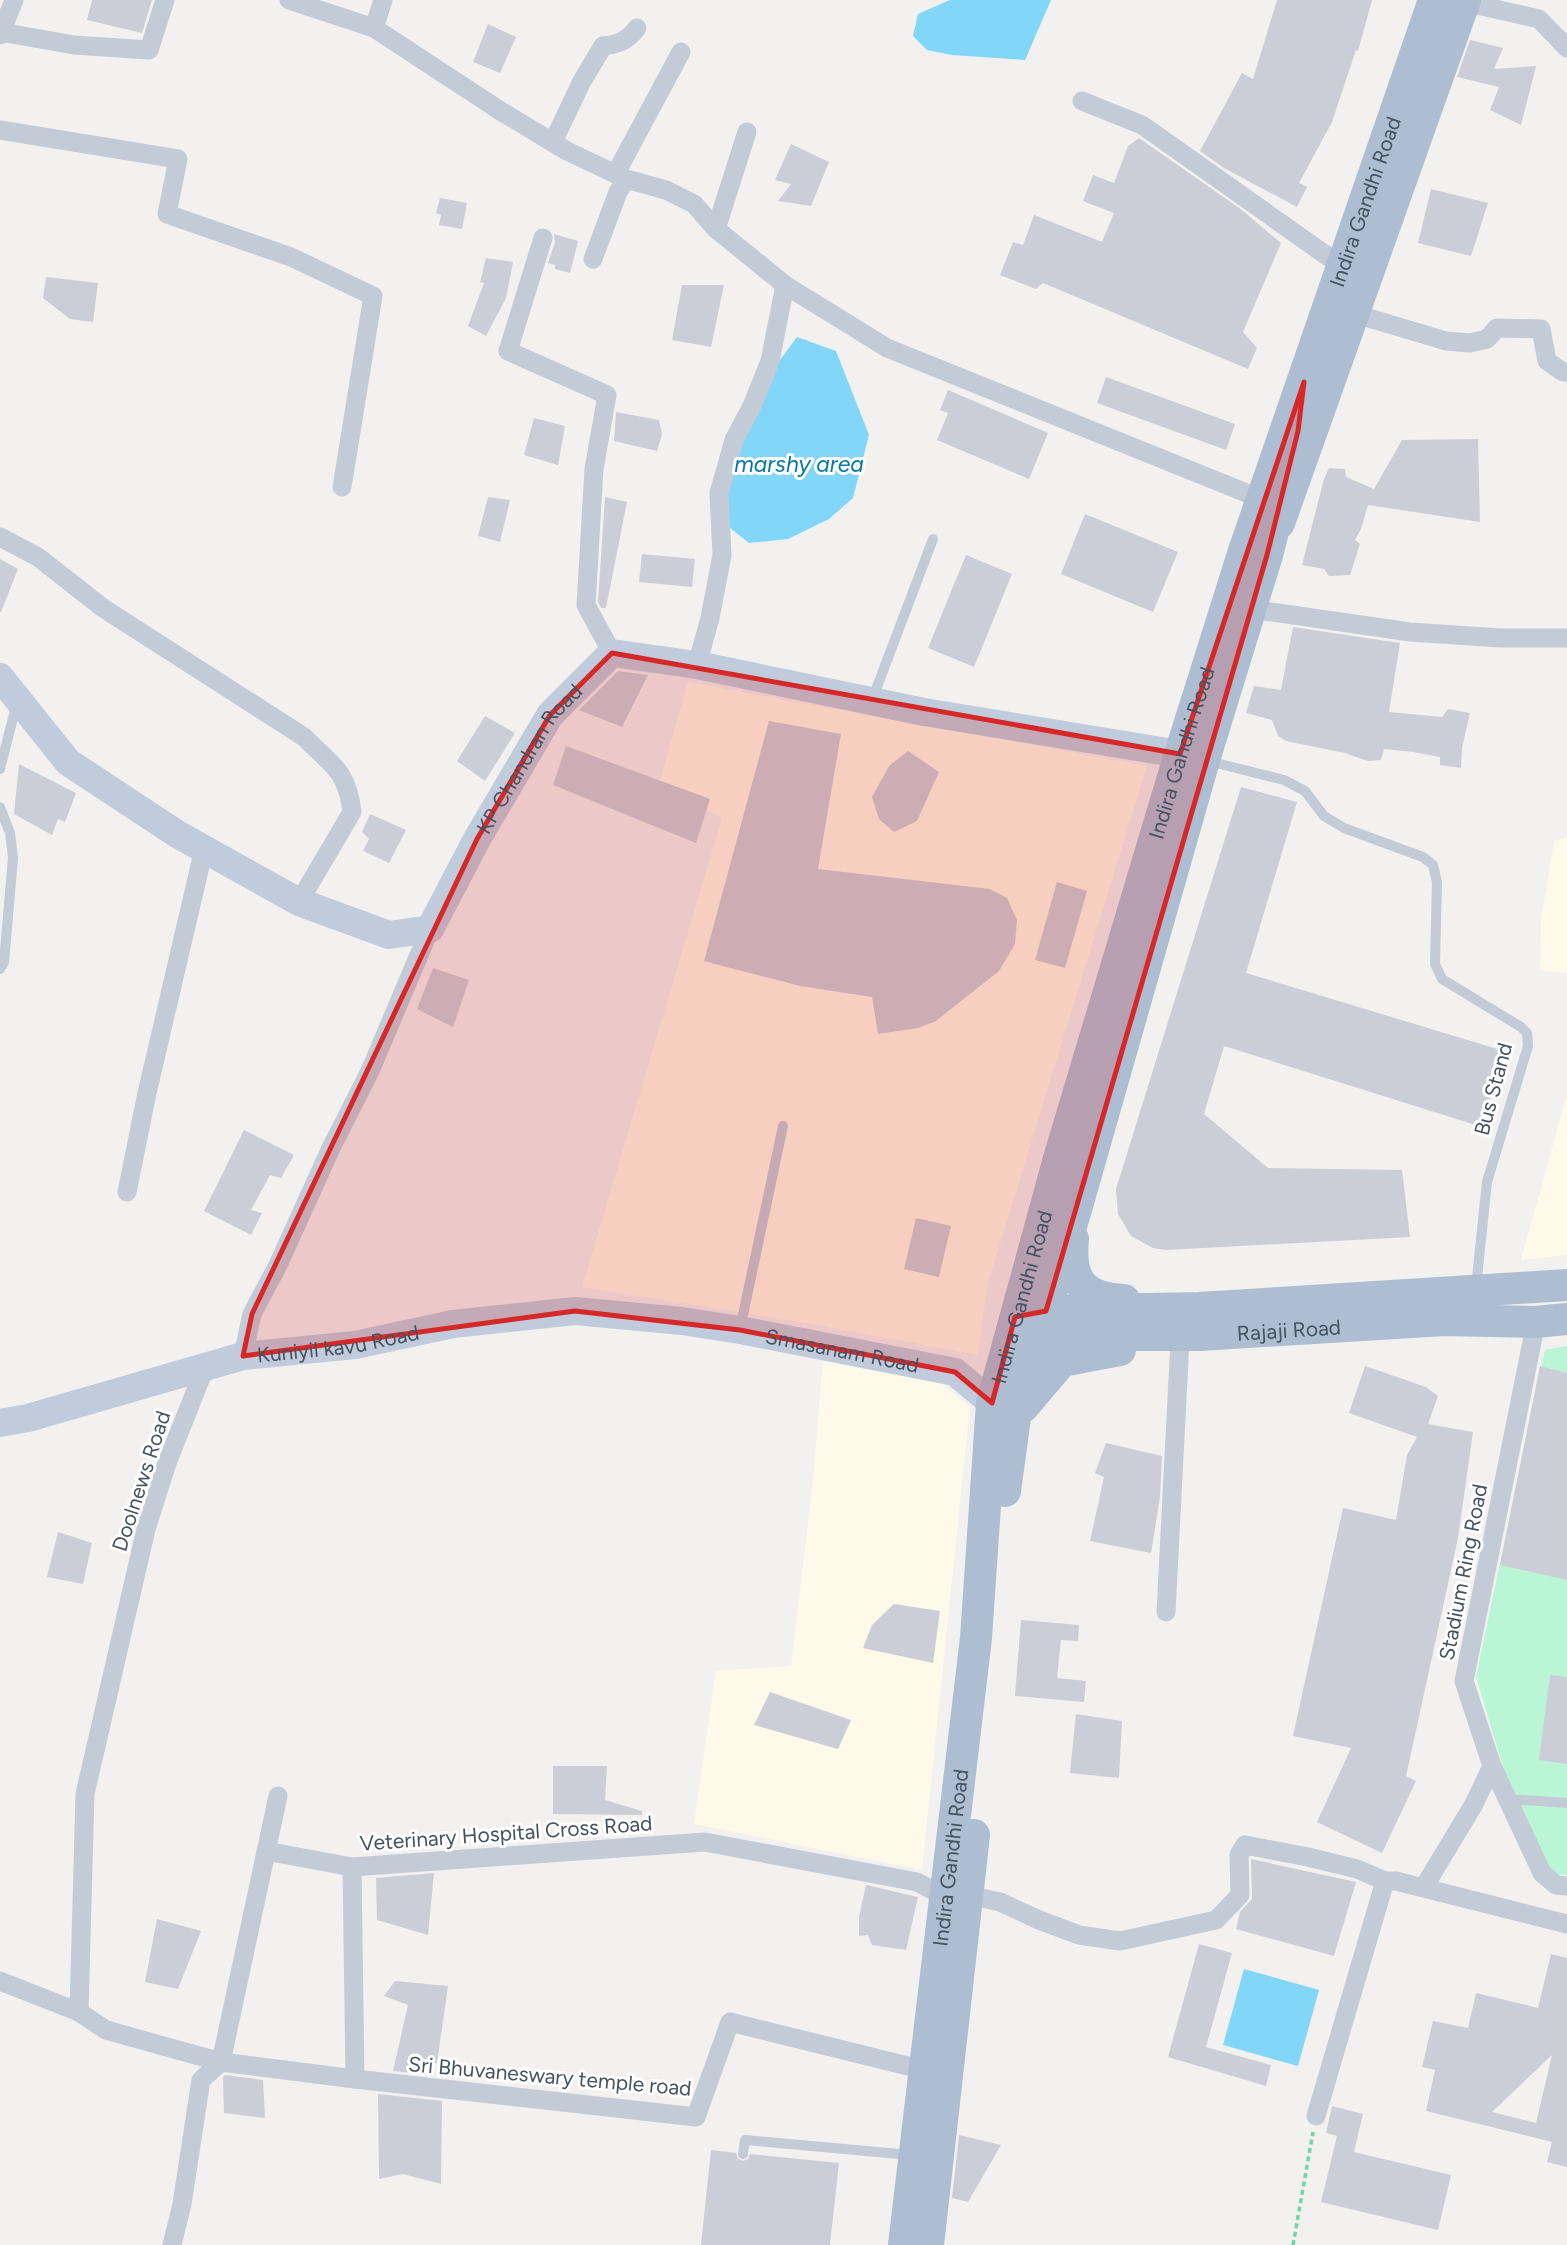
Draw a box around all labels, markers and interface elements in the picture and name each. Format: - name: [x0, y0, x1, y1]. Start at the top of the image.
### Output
- street label: Indira Gandhi Road: [1324, 113, 1405, 290]
- water label: marshy area: [734, 450, 864, 478]
- street label: Indira Gandhi Road: [1143, 664, 1219, 842]
- street label: KP Chandran Road: [471, 678, 587, 838]
- street label: Bus Stand: [1469, 1040, 1517, 1138]
- street label: Indira Gandhi Road: [985, 1207, 1057, 1386]
- street label: Rajaji Road: [1236, 1314, 1342, 1345]
- street label: Kuniyil kavu Road: [256, 1319, 421, 1367]
- street label: Smasanam Road: [763, 1323, 921, 1377]
- street label: Doolnews Road: [107, 1408, 175, 1554]
- street label: Stadium Ring Road: [1434, 1482, 1492, 1662]
- street label: Indira Gandhi Road: [927, 1768, 973, 1948]
- street label: Veterinary Hospital Cross Road: [359, 1810, 653, 1856]
- street label: Sri Bhuvaneswary temple road: [407, 2051, 693, 2101]

